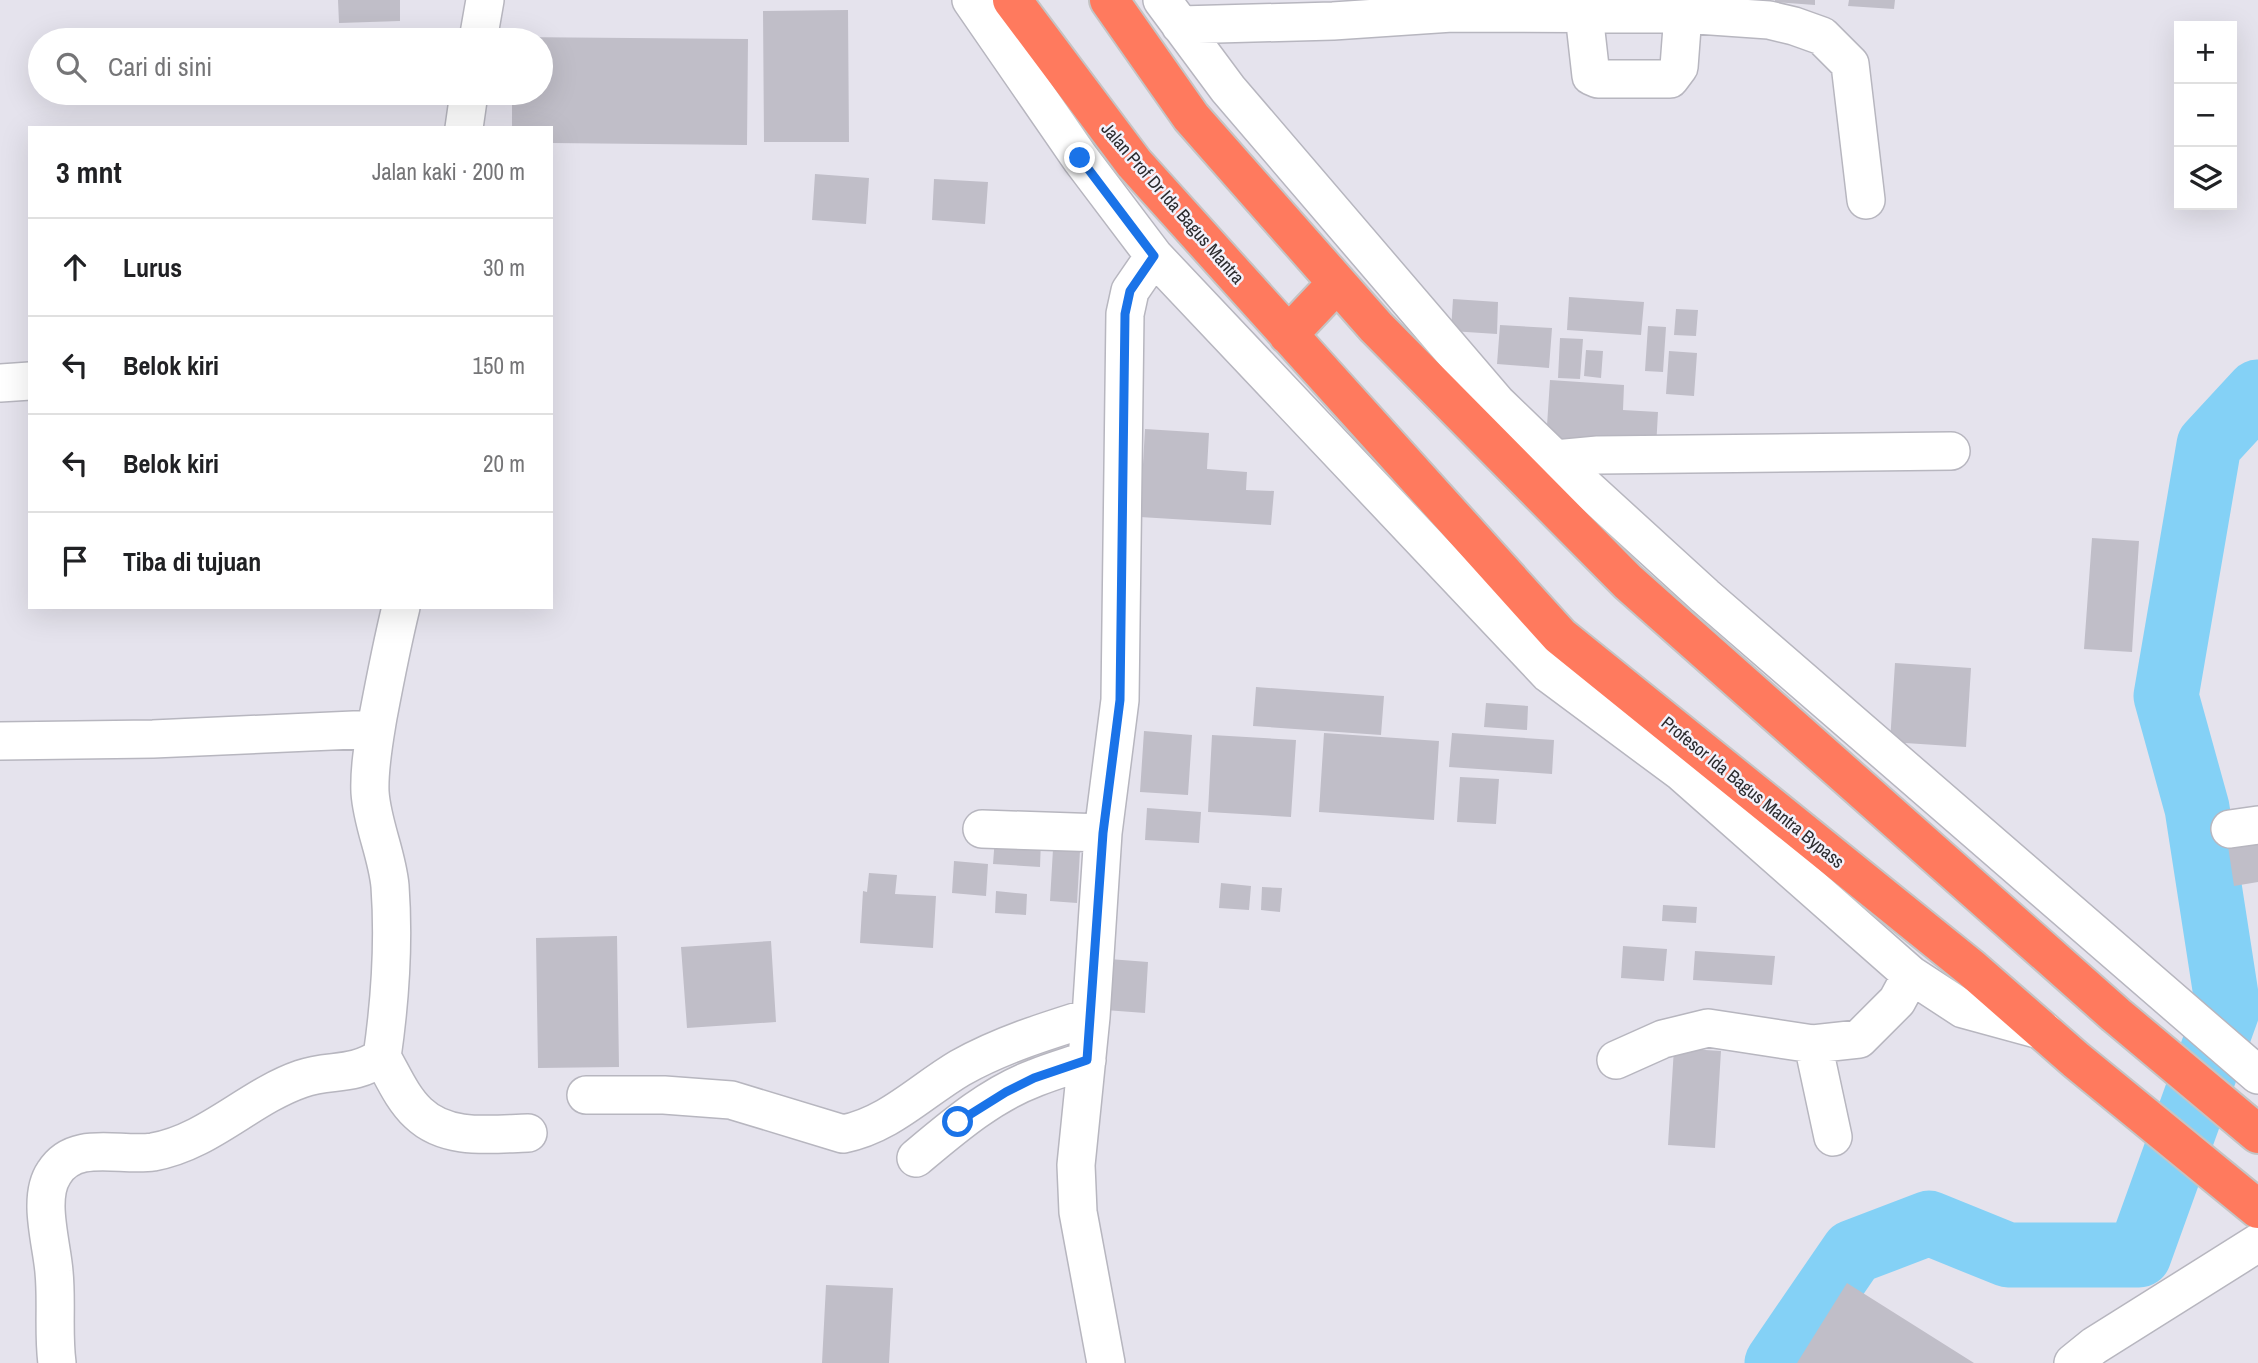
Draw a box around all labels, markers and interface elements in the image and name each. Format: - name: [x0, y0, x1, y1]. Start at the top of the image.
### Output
- map controls: [2174, 21, 2237, 210]
- button: +: [2174, 21, 2237, 84]
- search box: [28, 28, 553, 105]
- icon: search: [52, 48, 90, 86]
- text: Cari di sini: [108, 49, 212, 84]
- button: −: [2174, 84, 2237, 147]
- street label: Jalan Prof Dr Ida Bagus Mantra: [1096, 117, 1250, 289]
- route end: [1064, 142, 1095, 173]
- button: layers: [2174, 147, 2237, 210]
- text: 3 mnt: [56, 152, 122, 192]
- text: Jalan kaki · 200 m: [372, 156, 525, 187]
- icon: ahead: [56, 248, 94, 286]
- text: Lurus: [123, 250, 182, 285]
- text: 30 m: [483, 252, 525, 283]
- icon: left: [56, 346, 94, 384]
- text: Belok kiri: [123, 348, 219, 383]
- text: 150 m: [473, 350, 525, 381]
- icon: left: [56, 444, 94, 482]
- text: Belok kiri: [123, 446, 219, 481]
- text: 20 m: [483, 448, 525, 479]
- icon: arrive: [56, 542, 94, 580]
- text: Tiba di tujuan: [123, 544, 261, 579]
- street label: Profesor Ida Bagus Mantra Bypass: [1656, 710, 1850, 874]
- route start: [942, 1106, 973, 1137]

